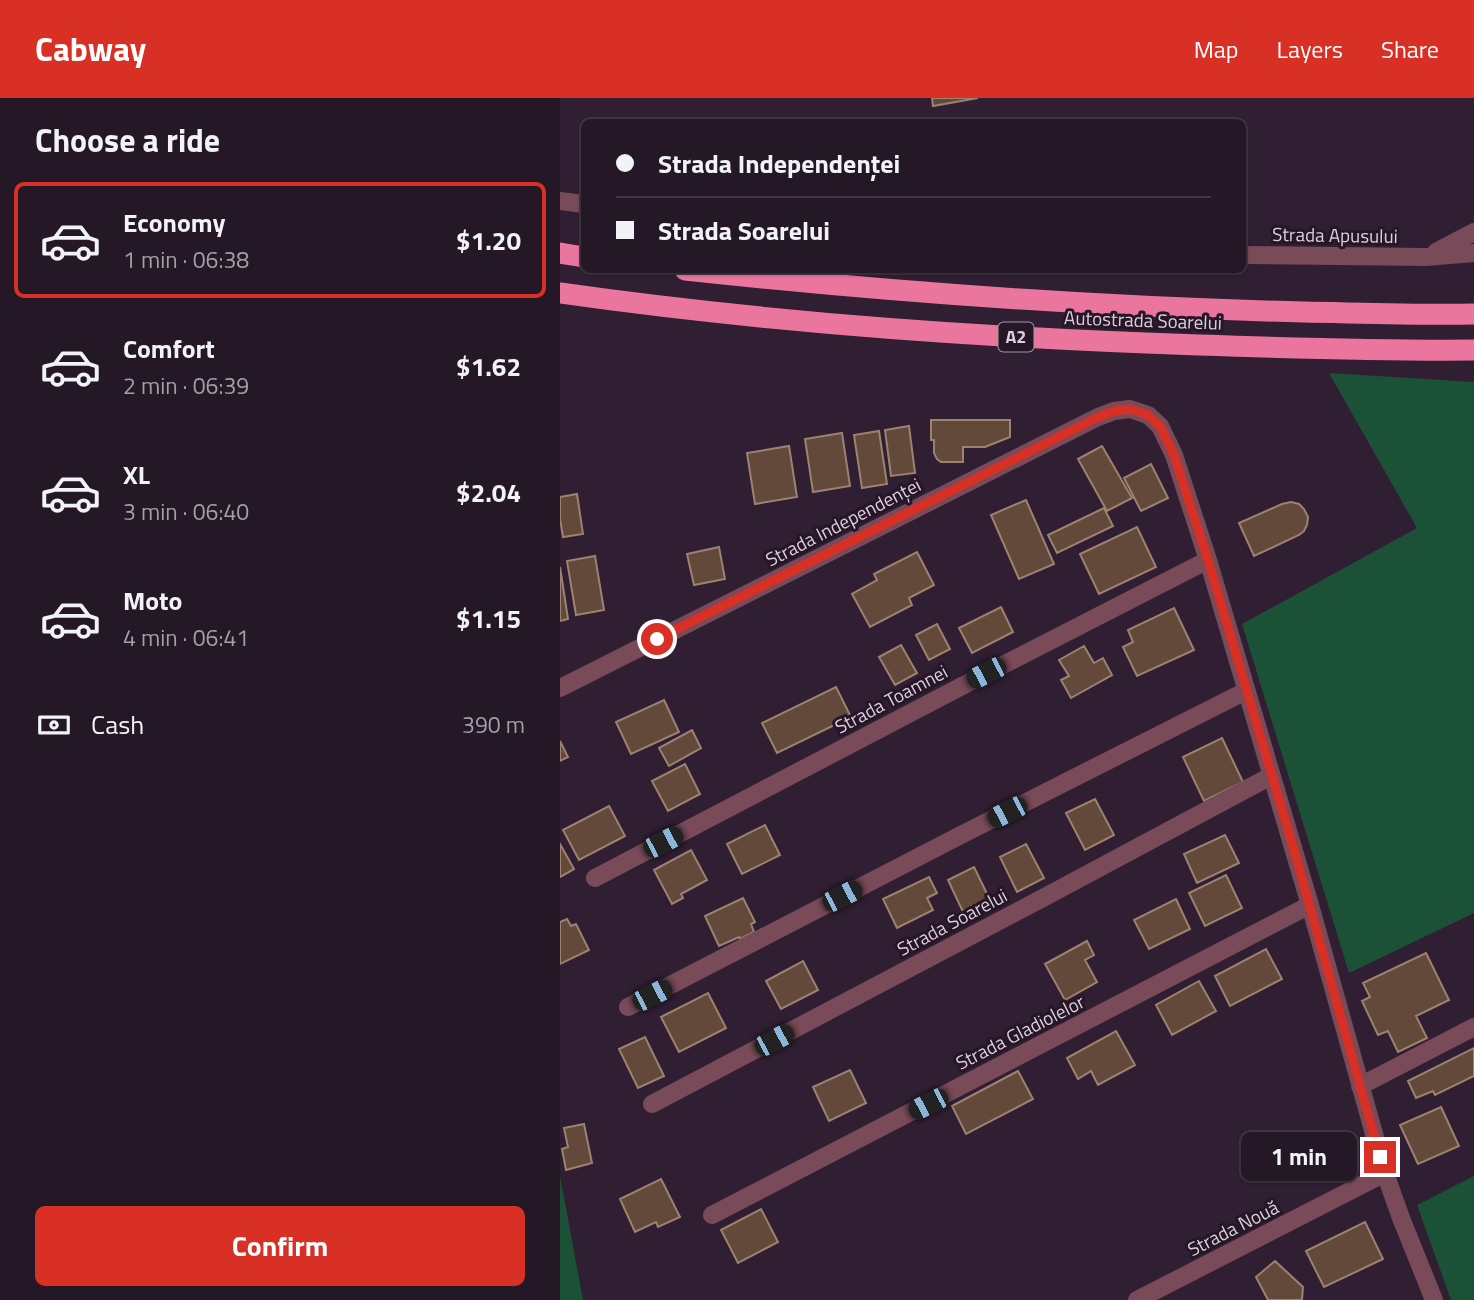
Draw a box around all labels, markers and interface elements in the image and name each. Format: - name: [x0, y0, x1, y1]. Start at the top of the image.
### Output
- text: Cabway: [35, 24, 146, 74]
- text: Map: [1194, 31, 1239, 67]
- text: Layers: [1277, 31, 1343, 67]
- text: Share: [1381, 31, 1439, 67]
- text: Choose a ride: [35, 116, 220, 164]
- text: Strada Independenței: [658, 144, 900, 183]
- text: Economy: [123, 203, 225, 242]
- icon: car: [39, 209, 102, 272]
- text: Strada Soarelui: [658, 211, 830, 250]
- street label: Strada Apusului: [1272, 219, 1398, 250]
- text: $1.20: [456, 221, 521, 260]
- text: 1 min · 06:38: [123, 242, 249, 277]
- street label: Autostrada Soarelui: [1064, 302, 1222, 337]
- road number: A2: [998, 323, 1034, 352]
- text: Comfort: [123, 329, 215, 368]
- icon: car: [39, 335, 102, 398]
- text: $1.62: [456, 347, 521, 386]
- text: 2 min · 06:39: [123, 368, 249, 403]
- text: XL: [123, 455, 150, 494]
- icon: car: [39, 461, 102, 524]
- street label: Strada Independenței: [760, 470, 926, 573]
- text: $2.04: [456, 473, 521, 512]
- text: 3 min · 06:40: [123, 494, 249, 529]
- text: Moto: [123, 581, 182, 620]
- icon: car: [39, 587, 102, 650]
- text: $1.15: [456, 599, 521, 638]
- text: 4 min · 06:41: [123, 620, 249, 655]
- route start: [641, 623, 673, 655]
- car: [963, 654, 1010, 692]
- street label: Strada Toamnei: [829, 657, 952, 741]
- text: Cash: [91, 705, 144, 744]
- icon: cash: [35, 706, 73, 744]
- text: 390 m: [462, 707, 525, 742]
- car: [984, 793, 1031, 831]
- car: [640, 823, 687, 861]
- car: [819, 877, 866, 915]
- street label: Strada Soarelui: [891, 880, 1012, 963]
- car: [629, 976, 676, 1014]
- street label: Strada Gladiolelor: [950, 986, 1090, 1077]
- car: [751, 1021, 798, 1059]
- car: [905, 1085, 952, 1123]
- callout: 1 min: [1240, 1132, 1356, 1182]
- text: 1 min: [1271, 1139, 1327, 1174]
- route end: [1364, 1141, 1396, 1173]
- street label: Strada Nouă: [1182, 1192, 1284, 1263]
- button: Confirm: [35, 1206, 525, 1286]

